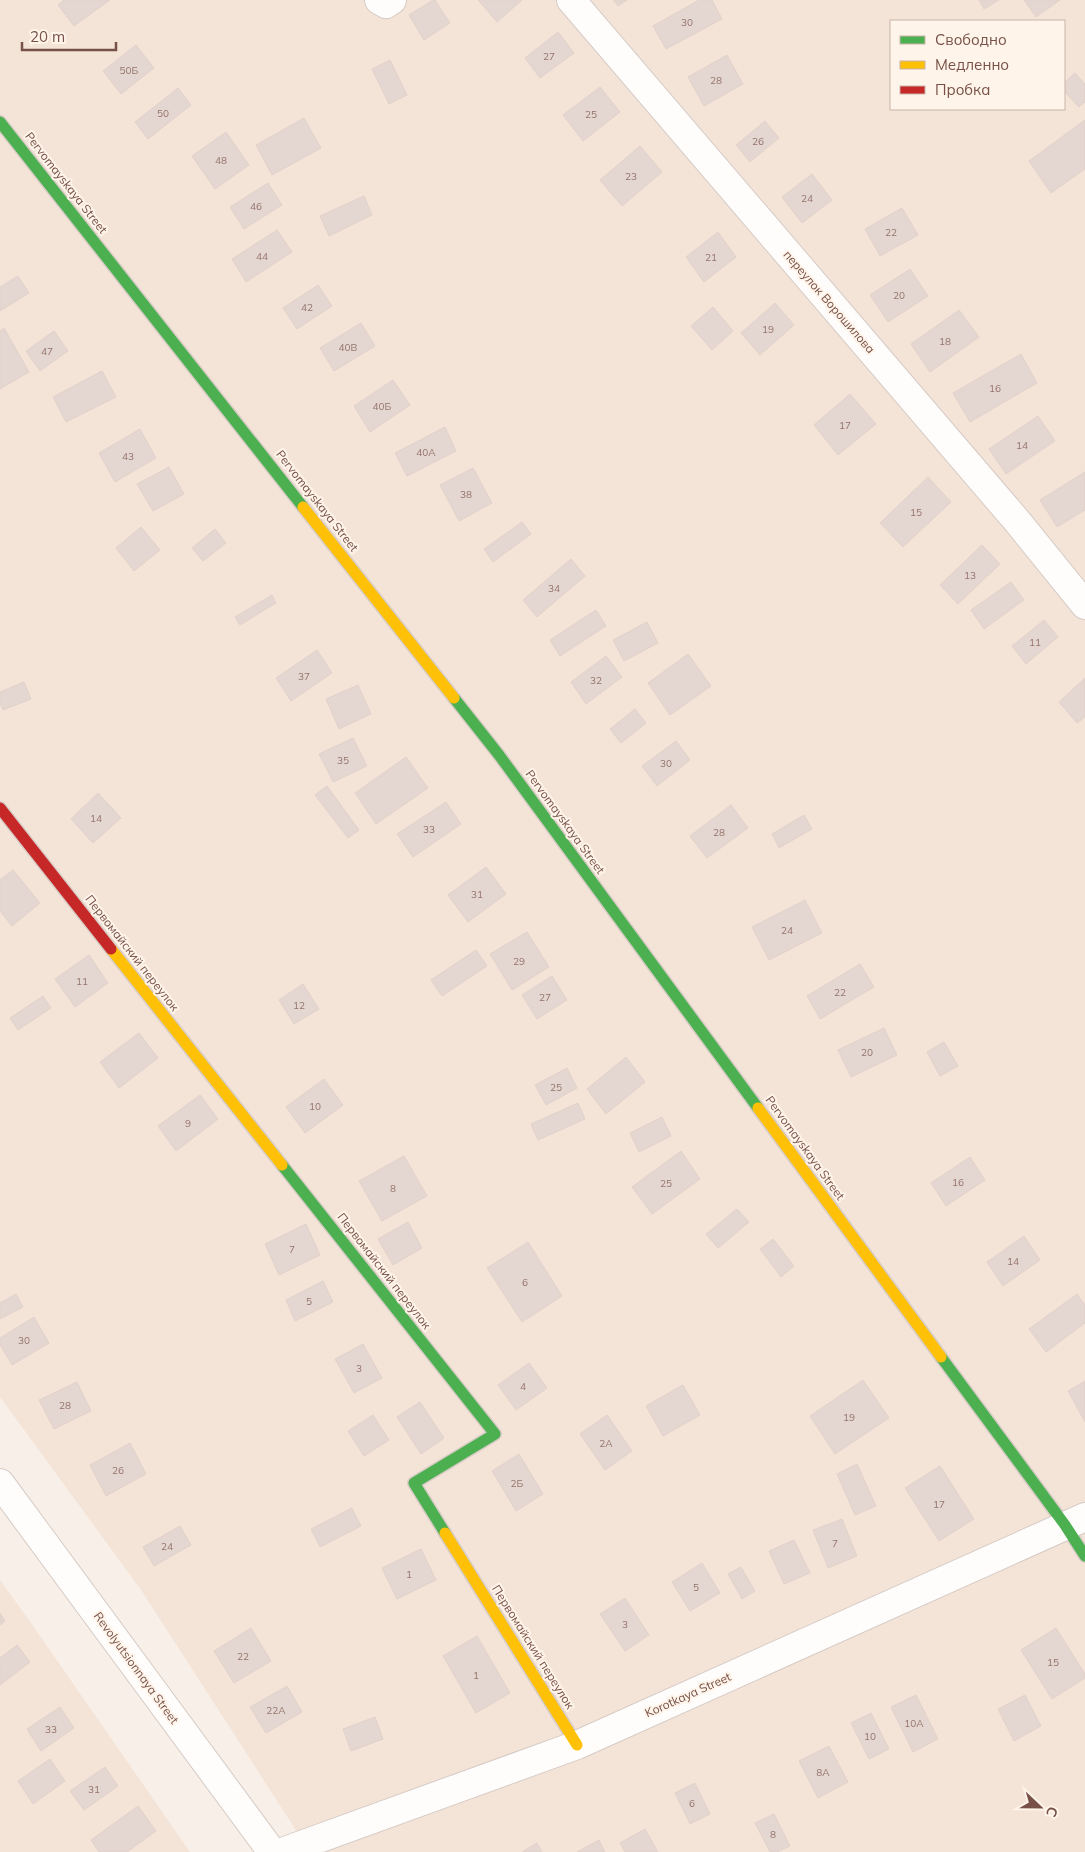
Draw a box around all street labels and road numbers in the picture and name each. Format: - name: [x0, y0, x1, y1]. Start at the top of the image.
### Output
- street label: Pervomayskaya Street: [22, 129, 111, 236]
- street label: переулок Ворошилова: [780, 247, 878, 356]
- street label: Pervomayskaya Street: [273, 447, 362, 554]
- street label: Pervomayskaya Street: [523, 767, 608, 877]
- street label: Первомайский переулок: [82, 892, 183, 1014]
- street label: Pervomayskaya Street: [763, 1093, 848, 1203]
- street label: Первомайский переулок: [334, 1210, 435, 1332]
- street label: Первомайский переулок: [489, 1582, 578, 1712]
- street label: Revolyutsionnaya Street: [91, 1609, 182, 1727]
- street label: Korotkaya Street: [642, 1669, 733, 1720]

